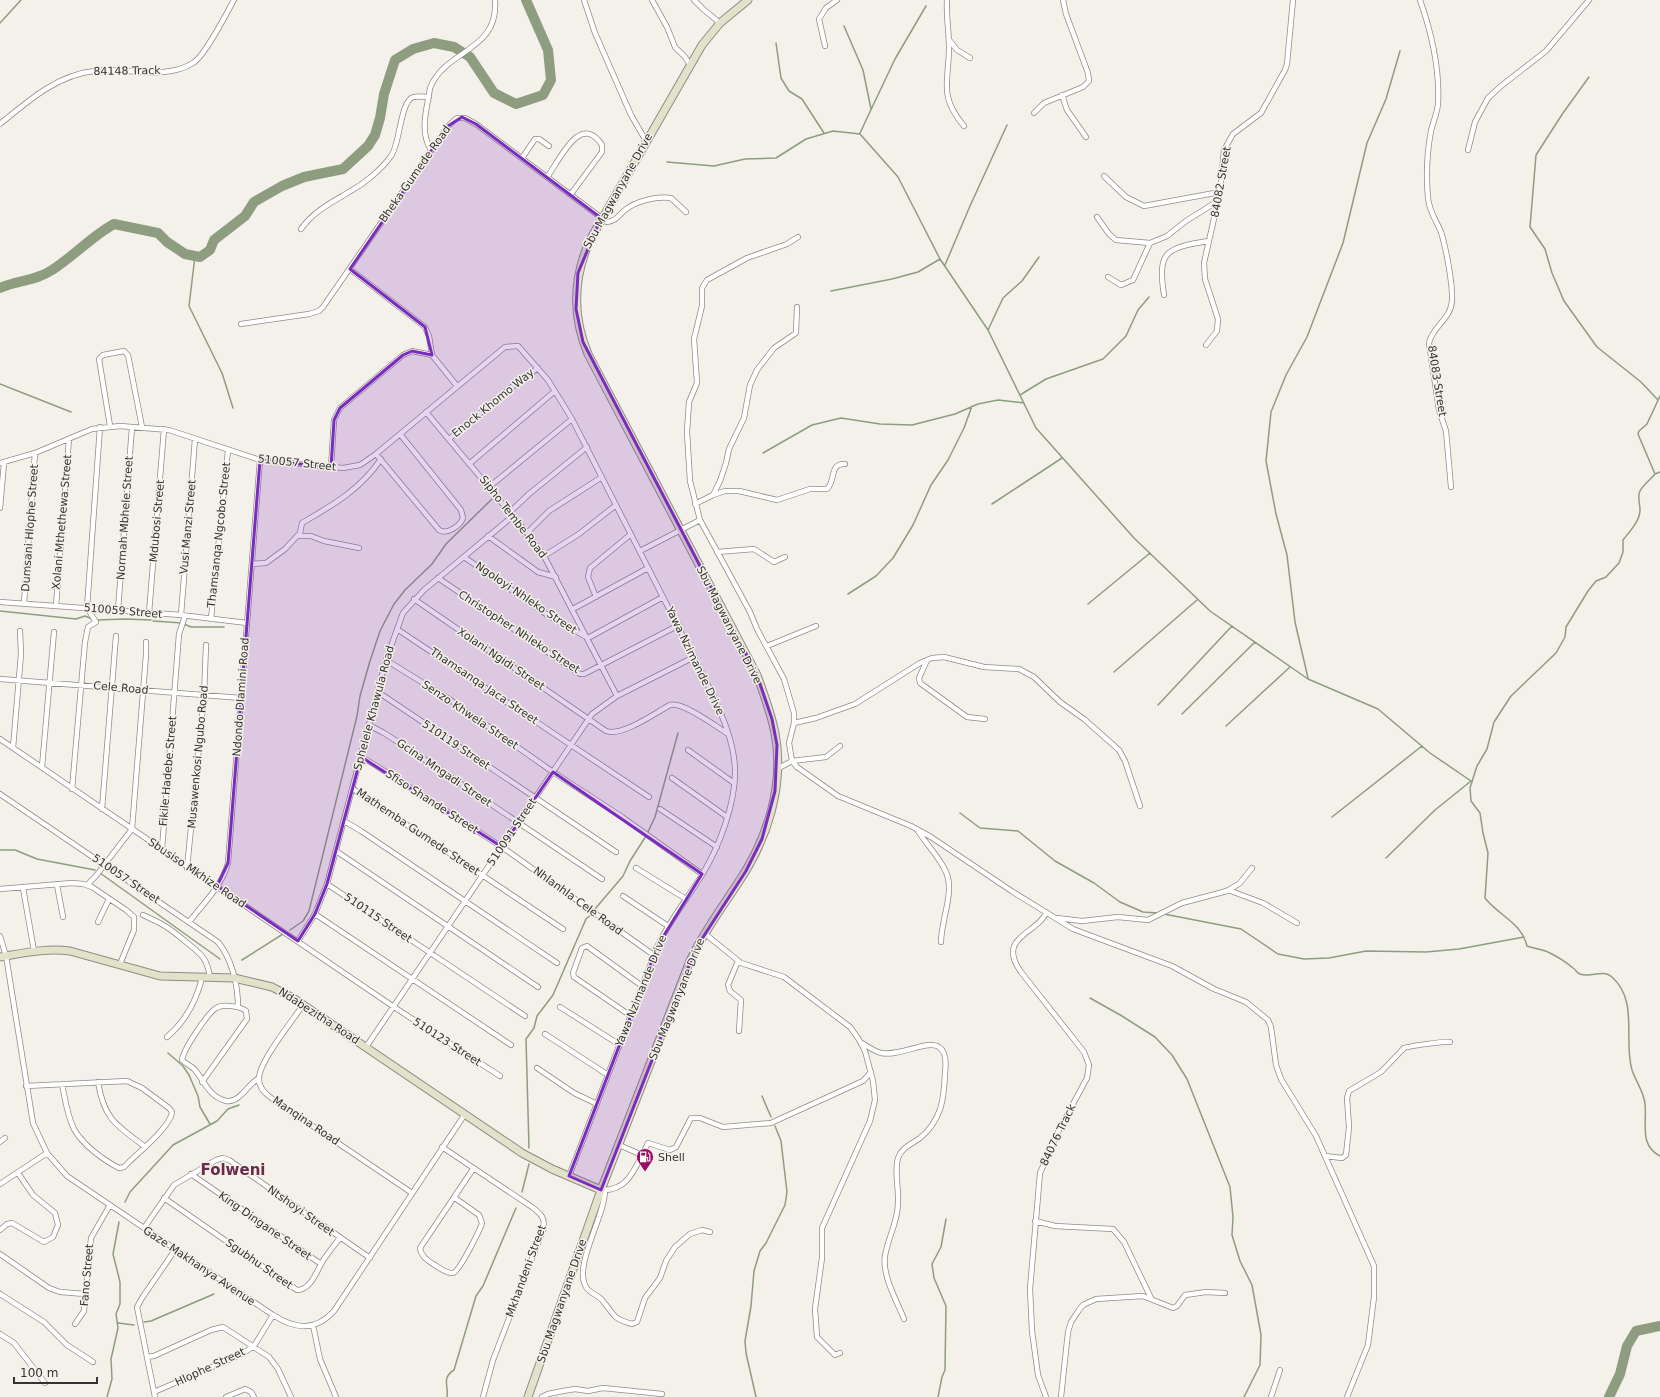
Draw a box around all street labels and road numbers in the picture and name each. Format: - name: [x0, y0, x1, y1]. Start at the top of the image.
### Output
- street label: 84148 Track: [93, 64, 161, 78]
- street label: Bheka Gumede Road: [377, 123, 453, 225]
- street label: Sbu Magwanyane Drive: [581, 131, 655, 251]
- street label: 84082 Street: [1208, 145, 1234, 219]
- street label: 84083 Street: [1425, 344, 1449, 418]
- street label: Enock Khomo Way: [449, 366, 537, 440]
- street label: 510057 Street: [257, 452, 338, 474]
- street label: Xolani Mthethewa Street: [50, 453, 74, 590]
- street label: Normah Mbhele Street: [114, 455, 136, 580]
- street label: Thamsanqa Ngcobo Street: [205, 461, 233, 609]
- street label: Dumsani Hlophe Street: [19, 463, 41, 592]
- street label: Sipho Tembe Road: [477, 473, 549, 561]
- street label: Mdubosi Street: [147, 478, 167, 563]
- street label: Vusi Manzi Street: [177, 478, 199, 575]
- street label: Ngoloyi Nhleko Street: [473, 559, 580, 637]
- street label: Sbu Magwanyane Drive: [694, 564, 764, 686]
- street label: Christopher Nhleko Street: [456, 588, 583, 677]
- street label: 510059 Street: [83, 601, 164, 621]
- street label: Yawa Nzimande Drive: [663, 604, 727, 718]
- street label: Xolani Ngidi Street: [455, 625, 548, 694]
- street label: Ndondo Dlamini Road: [230, 637, 252, 757]
- street label: Sphelele Khawula Road: [351, 644, 397, 772]
- street label: Thamsanqa Jaca Street: [427, 644, 541, 727]
- street label: Senzo Khwela Street: [419, 678, 521, 752]
- street label: Cele Road: [93, 679, 149, 697]
- street label: Musawenkosi Ngubo Road: [185, 685, 211, 829]
- street label: Fikile Hadebe Street: [157, 715, 179, 827]
- street label: 510119 Street: [420, 718, 493, 773]
- street label: Gcina Mngadi Street: [394, 736, 495, 810]
- street label: Sfiso Shande Street: [383, 767, 481, 837]
- street label: Mathemba Gumede Street: [354, 786, 483, 879]
- street label: 510091 Street: [485, 795, 540, 868]
- street label: Sbusiso Mkhize Road: [146, 835, 248, 911]
- street label: 510057 Street: [90, 852, 163, 907]
- street label: Nhlanhla Cele Road: [531, 864, 625, 938]
- street label: 510115 Street: [342, 891, 415, 946]
- street label: Yawa Nzimande Drive: [612, 933, 669, 1050]
- street label: Sbu Magwanyane Drive: [647, 936, 707, 1062]
- street label: Ndabezitha Road: [276, 985, 362, 1047]
- street label: 510123 Street: [410, 1015, 484, 1069]
- street label: Manqina Road: [270, 1094, 342, 1148]
- street label: 84076 Track: [1037, 1101, 1079, 1168]
- street label: Ntshoyi Street: [265, 1183, 337, 1239]
- street label: King Dingane Street: [216, 1189, 315, 1263]
- street label: Mkhandeni Street: [503, 1222, 549, 1319]
- street label: Gaze Makhanya Avenue: [141, 1224, 258, 1308]
- street label: Sgubhu Street: [223, 1236, 296, 1292]
- street label: Sbu Magwanyane Drive: [535, 1237, 589, 1365]
- street label: Fano Street: [78, 1243, 96, 1307]
- street label: Hlophe Street: [173, 1345, 248, 1389]

